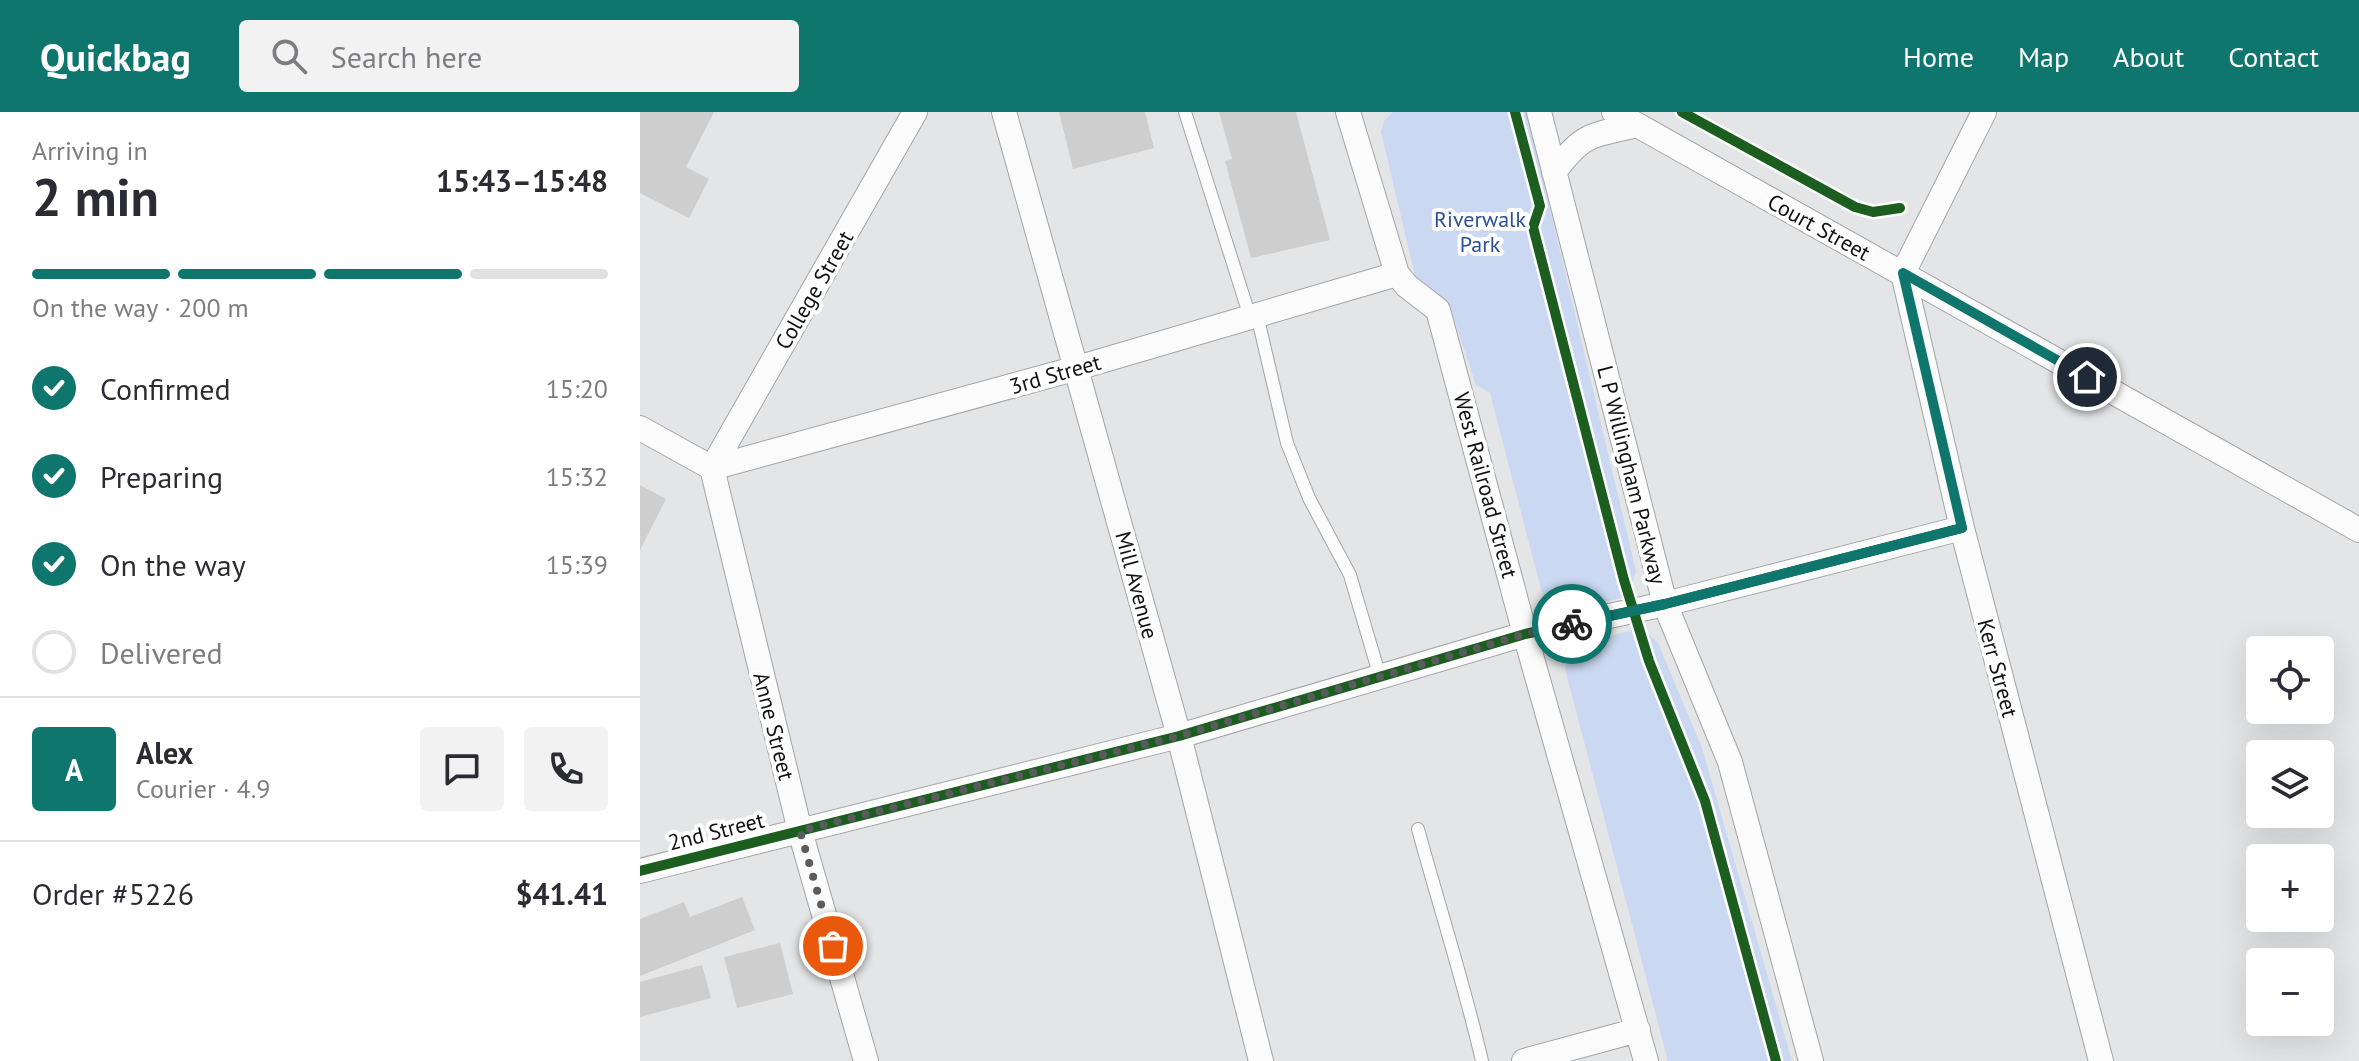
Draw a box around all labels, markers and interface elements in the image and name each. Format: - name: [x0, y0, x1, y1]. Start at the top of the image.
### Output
- search box: [239, 20, 799, 92]
- text: Quickbag: [40, 32, 191, 81]
- icon: search: [267, 34, 311, 78]
- text: Search here: [331, 37, 482, 76]
- text: Home: [1903, 38, 1974, 75]
- text: Map: [2018, 38, 2069, 75]
- text: About: [2113, 38, 2184, 75]
- text: Contact: [2228, 38, 2319, 75]
- text: Arriving in: [32, 134, 148, 167]
- text: 15:43–15:48: [436, 161, 608, 200]
- text: 2 min: [32, 163, 159, 230]
- street label: Court Street: [1763, 187, 1876, 267]
- park label: Riverwalk Park: [1434, 205, 1526, 258]
- street label: College Street: [769, 225, 859, 354]
- text: On the way · 200 m: [32, 291, 249, 324]
- pin: [2053, 343, 2121, 411]
- street label: 3rd Street: [1006, 348, 1104, 400]
- icon: home: [2065, 355, 2109, 399]
- street label: L P Willingham Parkway: [1591, 363, 1673, 588]
- icon: check: [32, 366, 76, 410]
- text: Confirmed: [100, 369, 231, 408]
- text: 15:20: [546, 372, 608, 405]
- street label: West Railroad Street: [1448, 389, 1524, 582]
- icon: check: [32, 454, 76, 498]
- text: Preparing: [100, 457, 223, 496]
- text: 15:32: [546, 460, 608, 493]
- street label: Mill Avenue: [1109, 528, 1165, 642]
- icon: check: [32, 542, 76, 586]
- text: On the way: [100, 545, 246, 584]
- text: 15:39: [546, 548, 608, 581]
- courier: [1532, 584, 1612, 664]
- icon: bike: [1550, 602, 1594, 646]
- street label: Kerr Street: [1971, 616, 2025, 721]
- text: Delivered: [100, 633, 223, 672]
- map controls: [2246, 636, 2334, 1036]
- button: locate: [2246, 636, 2334, 724]
- street label: Anne Street: [747, 669, 801, 783]
- button: chat: [420, 727, 504, 811]
- button: phone: [524, 727, 608, 811]
- text: Alex: [136, 733, 193, 772]
- button: layers: [2246, 740, 2334, 828]
- text: A: [65, 750, 83, 789]
- text: Courier · 4.9: [136, 772, 270, 805]
- street label: 2nd Street: [665, 805, 767, 856]
- button: +: [2246, 844, 2334, 932]
- text: Order #5226: [32, 874, 194, 913]
- text: $41.41: [516, 874, 608, 913]
- pin: [799, 912, 867, 980]
- icon: bag: [811, 924, 855, 968]
- button: −: [2246, 948, 2334, 1036]

